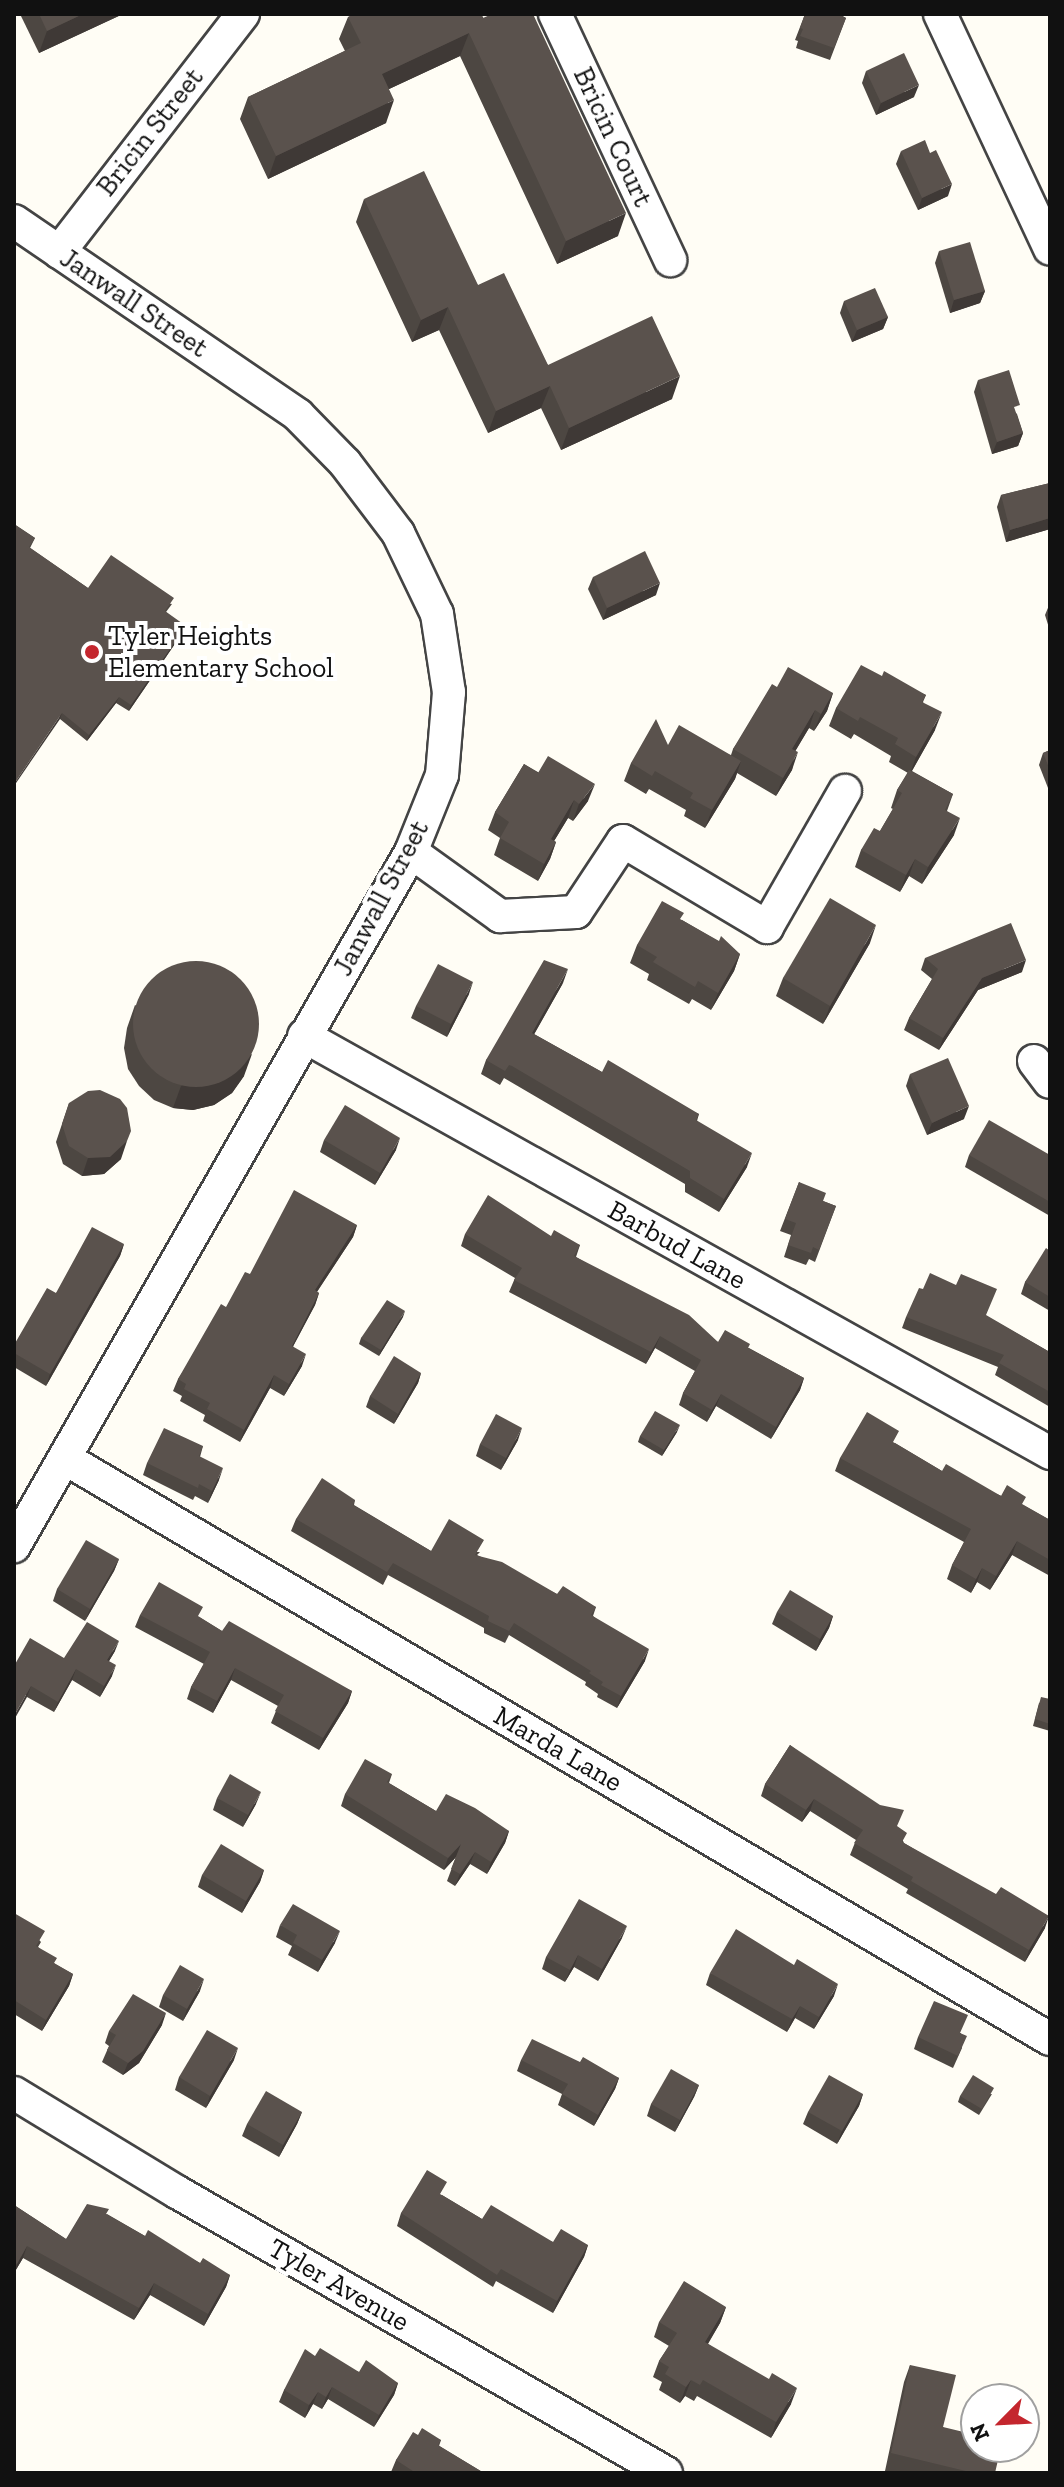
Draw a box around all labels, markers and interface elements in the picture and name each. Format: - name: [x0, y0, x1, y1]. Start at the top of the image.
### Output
- street label: Bricin Street: [90, 61, 210, 203]
- street label: Bricin Court: [566, 62, 660, 212]
- street label: Janwall Street: [54, 241, 214, 365]
- place label: Tyler Heights Elementary School: [108, 619, 334, 685]
- marker: Tyler Heights Elementary School: [83, 643, 101, 661]
- street label: Janwall Street: [326, 815, 436, 981]
- street label: Barbud Lane: [602, 1193, 752, 1297]
- street label: Marda Lane: [488, 1699, 628, 1799]
- street label: Tyler Avenue: [262, 2231, 416, 2339]
- north arrow: [960, 2383, 1040, 2463]
- text: N: [964, 2419, 995, 2445]

